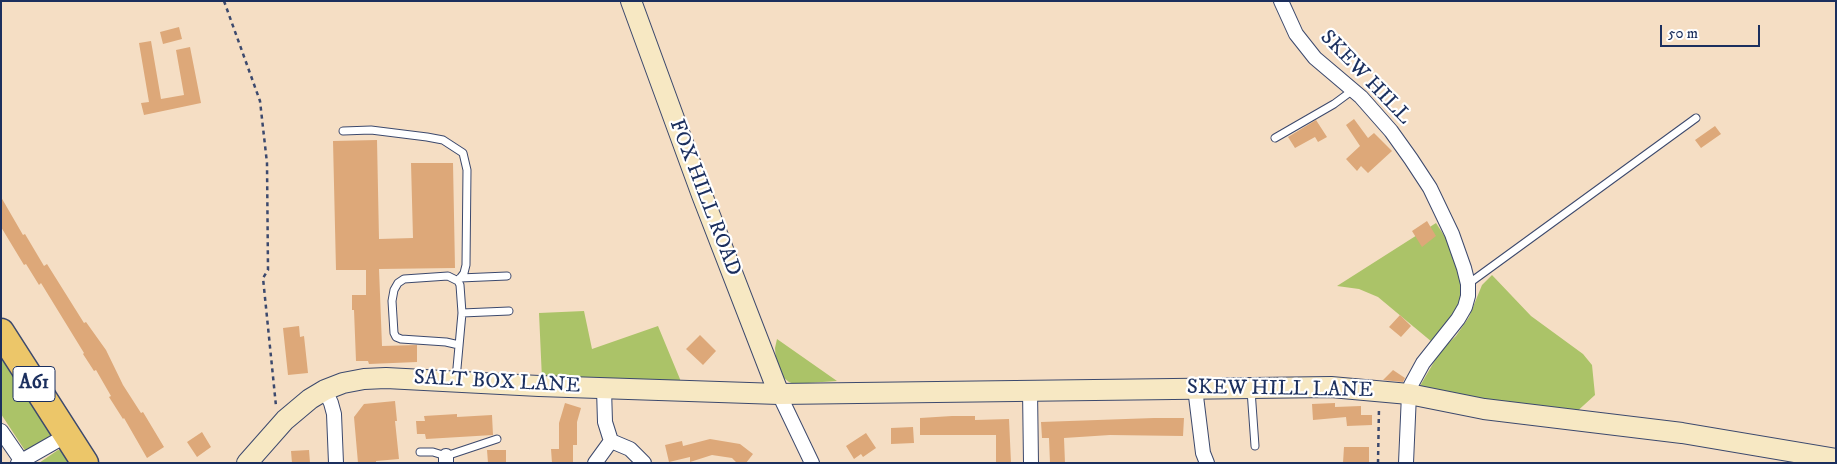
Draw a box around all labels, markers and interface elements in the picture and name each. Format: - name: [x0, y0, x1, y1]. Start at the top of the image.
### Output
- scale bar: [1662, 15, 1762, 47]
- text: 50 m: [1668, 24, 1698, 43]
- street label: SKEW HILL: [1314, 26, 1416, 130]
- street label: FOX HILL ROAD: [663, 116, 745, 280]
- road number: A61: [13, 366, 55, 402]
- street label: SALT BOX LANE: [413, 366, 581, 400]
- street label: SKEW HILL LANE: [1187, 376, 1373, 404]

